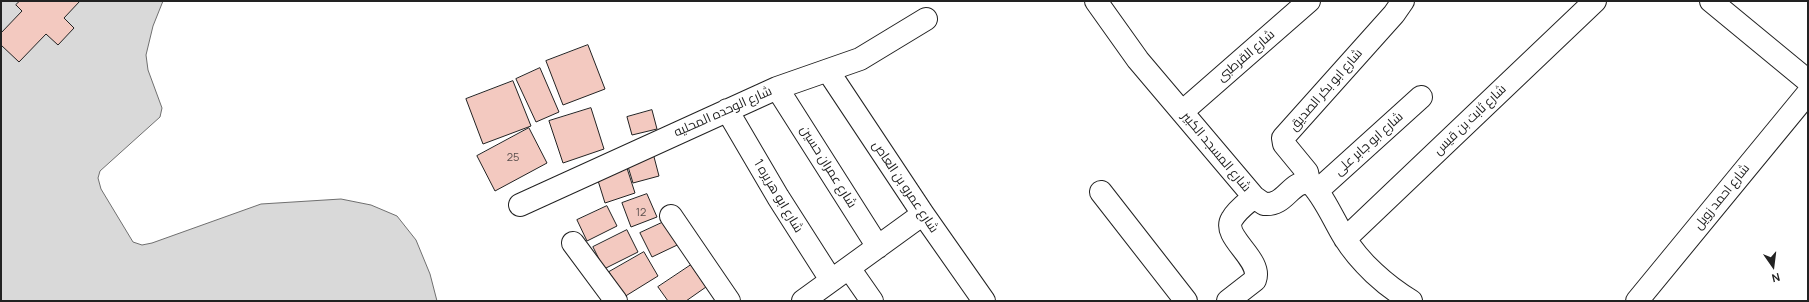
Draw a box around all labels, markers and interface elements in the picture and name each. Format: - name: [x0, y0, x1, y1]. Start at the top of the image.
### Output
- street label: شارع القرطبى: [1214, 27, 1278, 85]
- street label: شارع ابو بكر الصديق: [1286, 46, 1366, 134]
- street label: شارع ثابت بن قيس: [1430, 81, 1510, 159]
- street label: شارع الوحده المحليه: [672, 83, 774, 141]
- street label: شارع المسجد الكبير: [1178, 109, 1254, 195]
- street label: شارع ابو جابر على: [1331, 109, 1407, 179]
- street label: شارع عمران حسين: [796, 123, 860, 211]
- street label: شارع عمرو بن العاص: [868, 138, 942, 236]
- house number: 25: [507, 151, 519, 165]
- street label: شارع ابو هريره 1: [750, 157, 806, 235]
- street label: شارع احمد زويل: [1691, 161, 1753, 233]
- house number: 12: [636, 206, 646, 220]
- north arrow: [1753, 246, 1793, 286]
- text: N: [1770, 270, 1782, 286]

